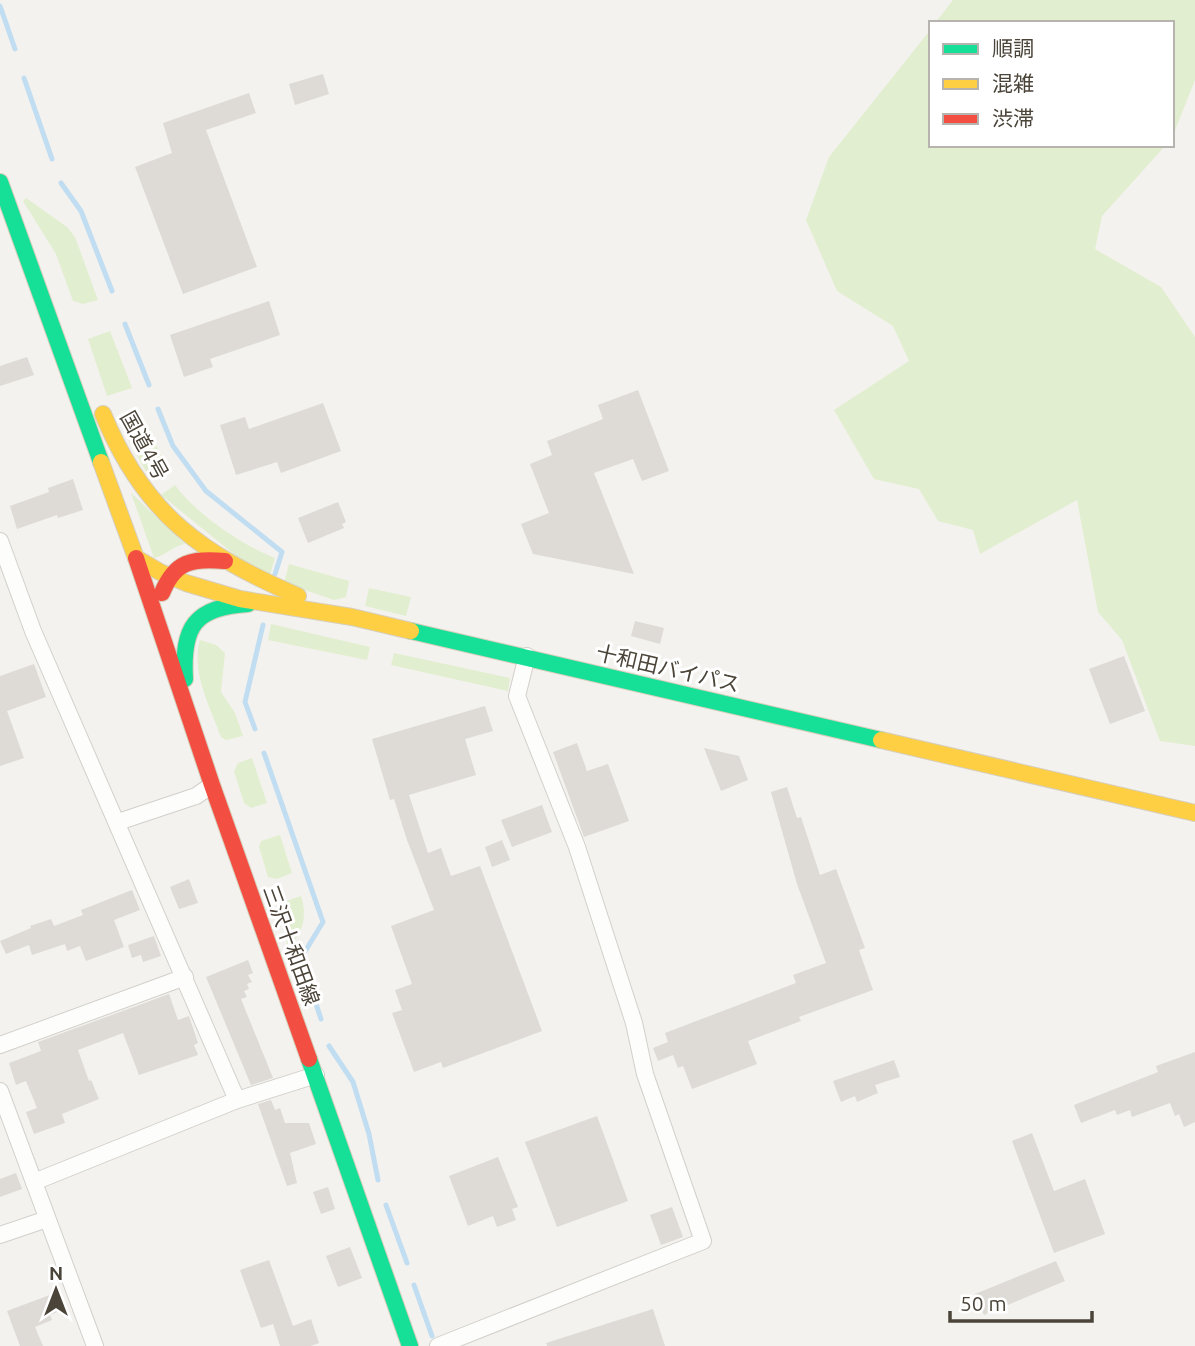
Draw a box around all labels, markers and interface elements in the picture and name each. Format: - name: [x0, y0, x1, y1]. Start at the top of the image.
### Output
- legend: [929, 21, 1174, 147]
- text: 順調: [992, 36, 1034, 60]
- text: 混雑: [992, 71, 1034, 95]
- text: 渋滞: [992, 106, 1034, 130]
- street label: 国道4号: [116, 406, 174, 484]
- street label: 十和田バイパス: [594, 640, 742, 696]
- street label: 三沢十和田線: [259, 882, 325, 1008]
- north arrow: [21, 1255, 91, 1325]
- text: N: [49, 1262, 63, 1284]
- scale bar: [950, 1280, 1092, 1324]
- text: 50 m: [960, 1291, 1007, 1315]

